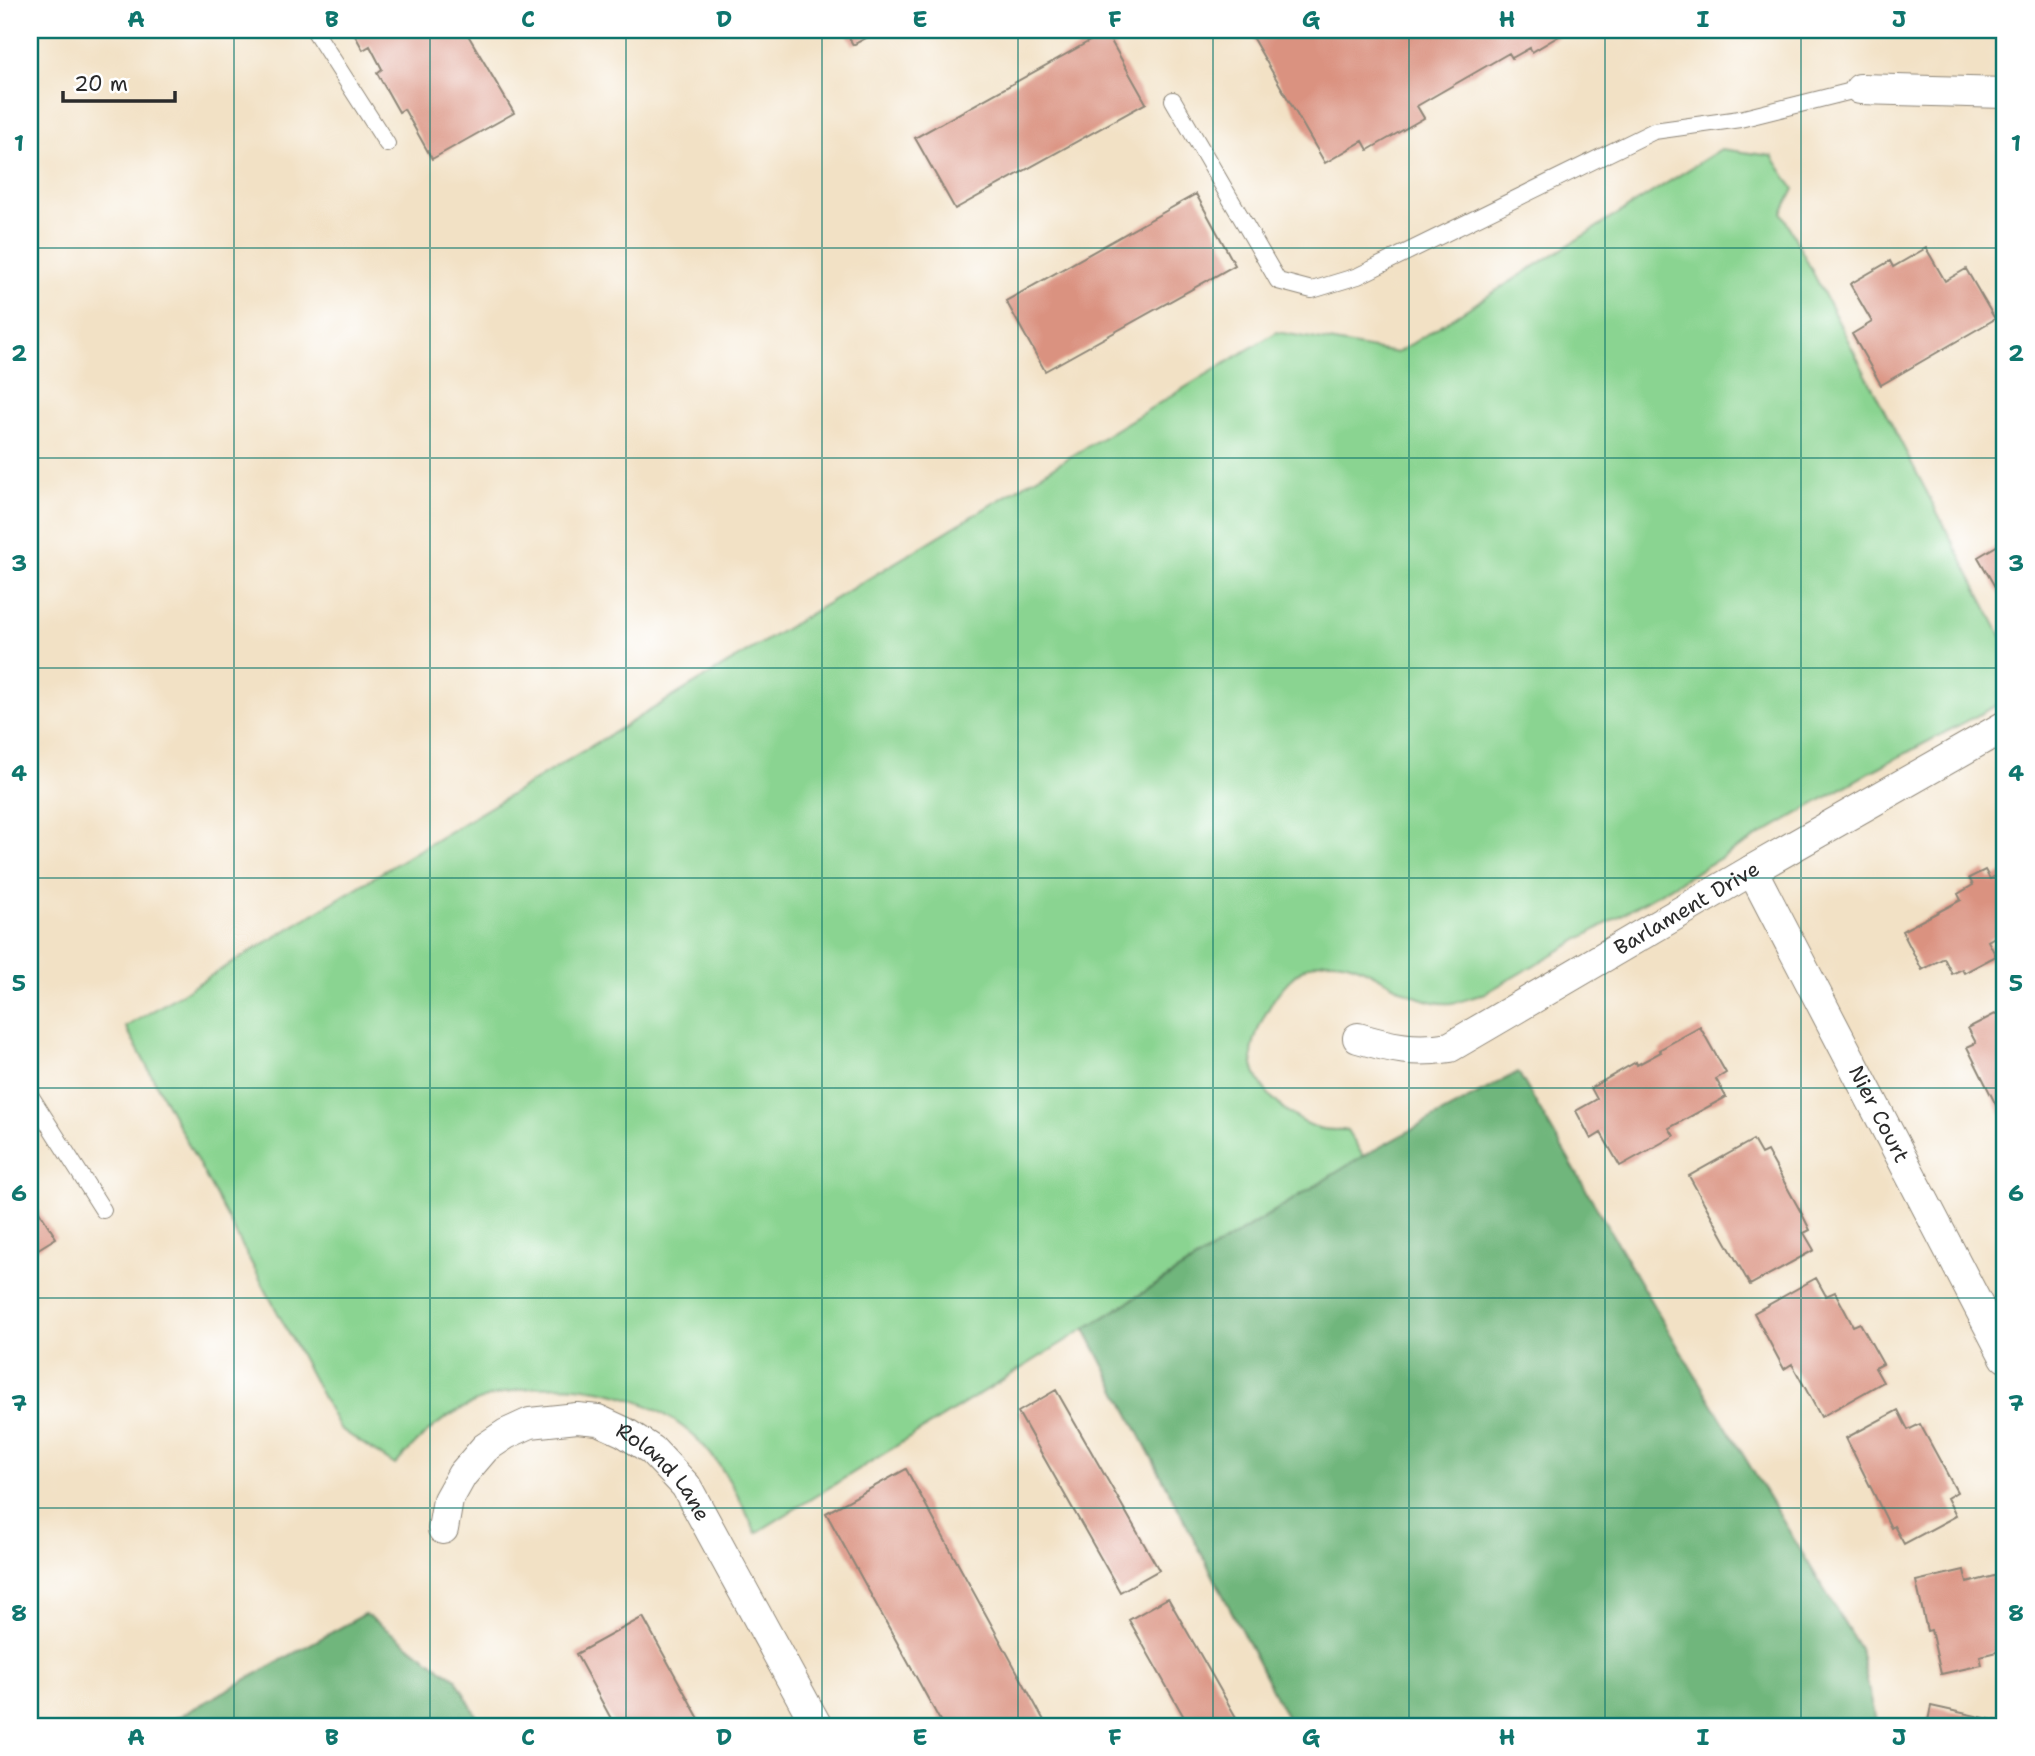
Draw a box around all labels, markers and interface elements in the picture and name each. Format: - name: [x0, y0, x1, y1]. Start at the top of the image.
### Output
- text: A: [127, 4, 145, 34]
- text: B: [325, 4, 339, 34]
- text: C: [521, 4, 535, 34]
- text: D: [716, 4, 732, 34]
- text: E: [912, 4, 928, 34]
- text: F: [1108, 4, 1122, 34]
- text: G: [1302, 4, 1321, 34]
- text: H: [1499, 4, 1515, 34]
- text: I: [1697, 4, 1710, 34]
- text: J: [1892, 4, 1906, 34]
- scale bar: [63, 60, 175, 104]
- text: 20 m: [74, 70, 128, 98]
- text: 1: [14, 128, 24, 158]
- text: 1: [2011, 128, 2021, 158]
- text: 2: [11, 338, 27, 368]
- text: 2: [2008, 338, 2024, 368]
- text: 3: [11, 548, 27, 578]
- text: 3: [2008, 548, 2024, 578]
- text: 4: [11, 758, 27, 788]
- text: 4: [2008, 758, 2024, 788]
- street label: Barlament Drive: [1609, 855, 1765, 962]
- text: 5: [12, 968, 26, 998]
- text: 5: [2009, 968, 2023, 998]
- street label: Nier Court: [1842, 1061, 1916, 1167]
- text: 6: [11, 1178, 27, 1208]
- text: 6: [2008, 1178, 2024, 1208]
- text: 7: [11, 1388, 27, 1418]
- text: 7: [2008, 1388, 2024, 1418]
- street label: Roland Lane: [612, 1416, 717, 1526]
- text: 8: [11, 1598, 27, 1628]
- text: 8: [2008, 1598, 2024, 1628]
- text: A: [127, 1722, 145, 1752]
- text: B: [325, 1722, 339, 1752]
- text: C: [521, 1722, 535, 1752]
- text: D: [716, 1722, 732, 1752]
- text: E: [912, 1722, 928, 1752]
- text: F: [1108, 1722, 1122, 1752]
- text: G: [1302, 1722, 1321, 1752]
- text: H: [1499, 1722, 1515, 1752]
- text: I: [1697, 1722, 1710, 1752]
- text: J: [1892, 1722, 1906, 1752]

